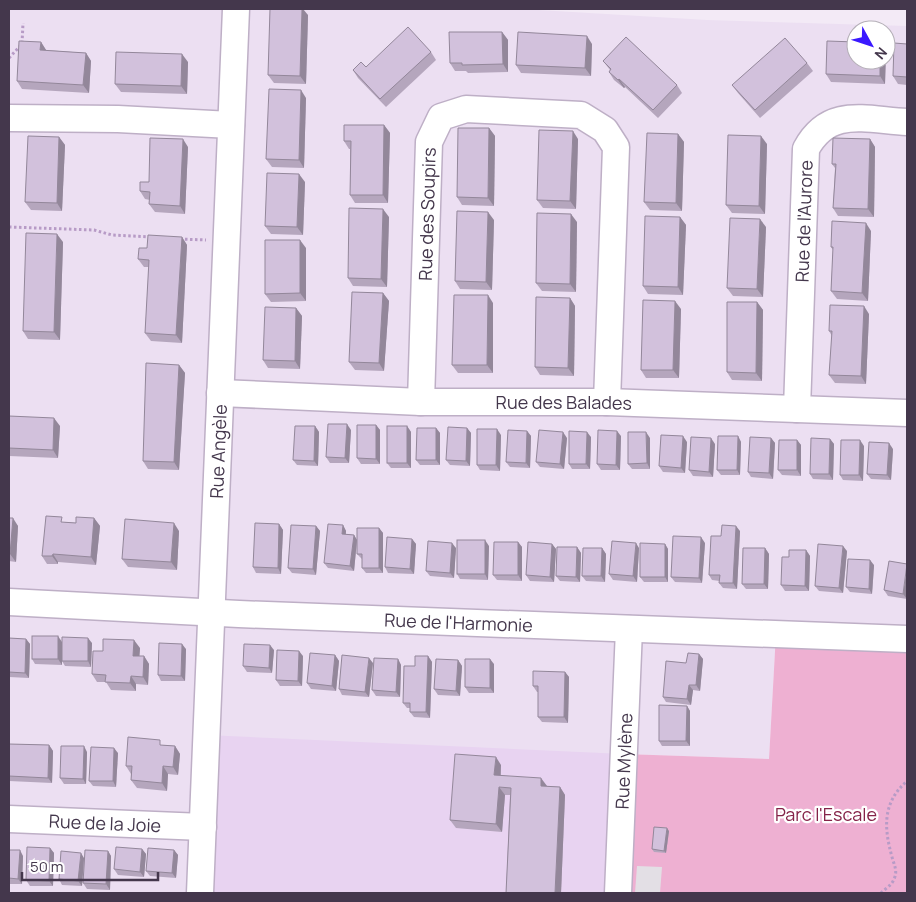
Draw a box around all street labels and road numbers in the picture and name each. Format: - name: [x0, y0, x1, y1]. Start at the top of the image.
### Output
- street label: Rue des Soupirs: [413, 147, 441, 281]
- street label: Rue de l'Aurore: [789, 160, 818, 283]
- street label: Rue des Balades: [496, 390, 632, 415]
- street label: Rue Angèle: [204, 404, 232, 499]
- street label: Rue de l'Harmonie: [384, 607, 533, 637]
- street label: Rue Mylène: [609, 712, 637, 810]
- street label: Rue de la Joie: [48, 809, 162, 837]

